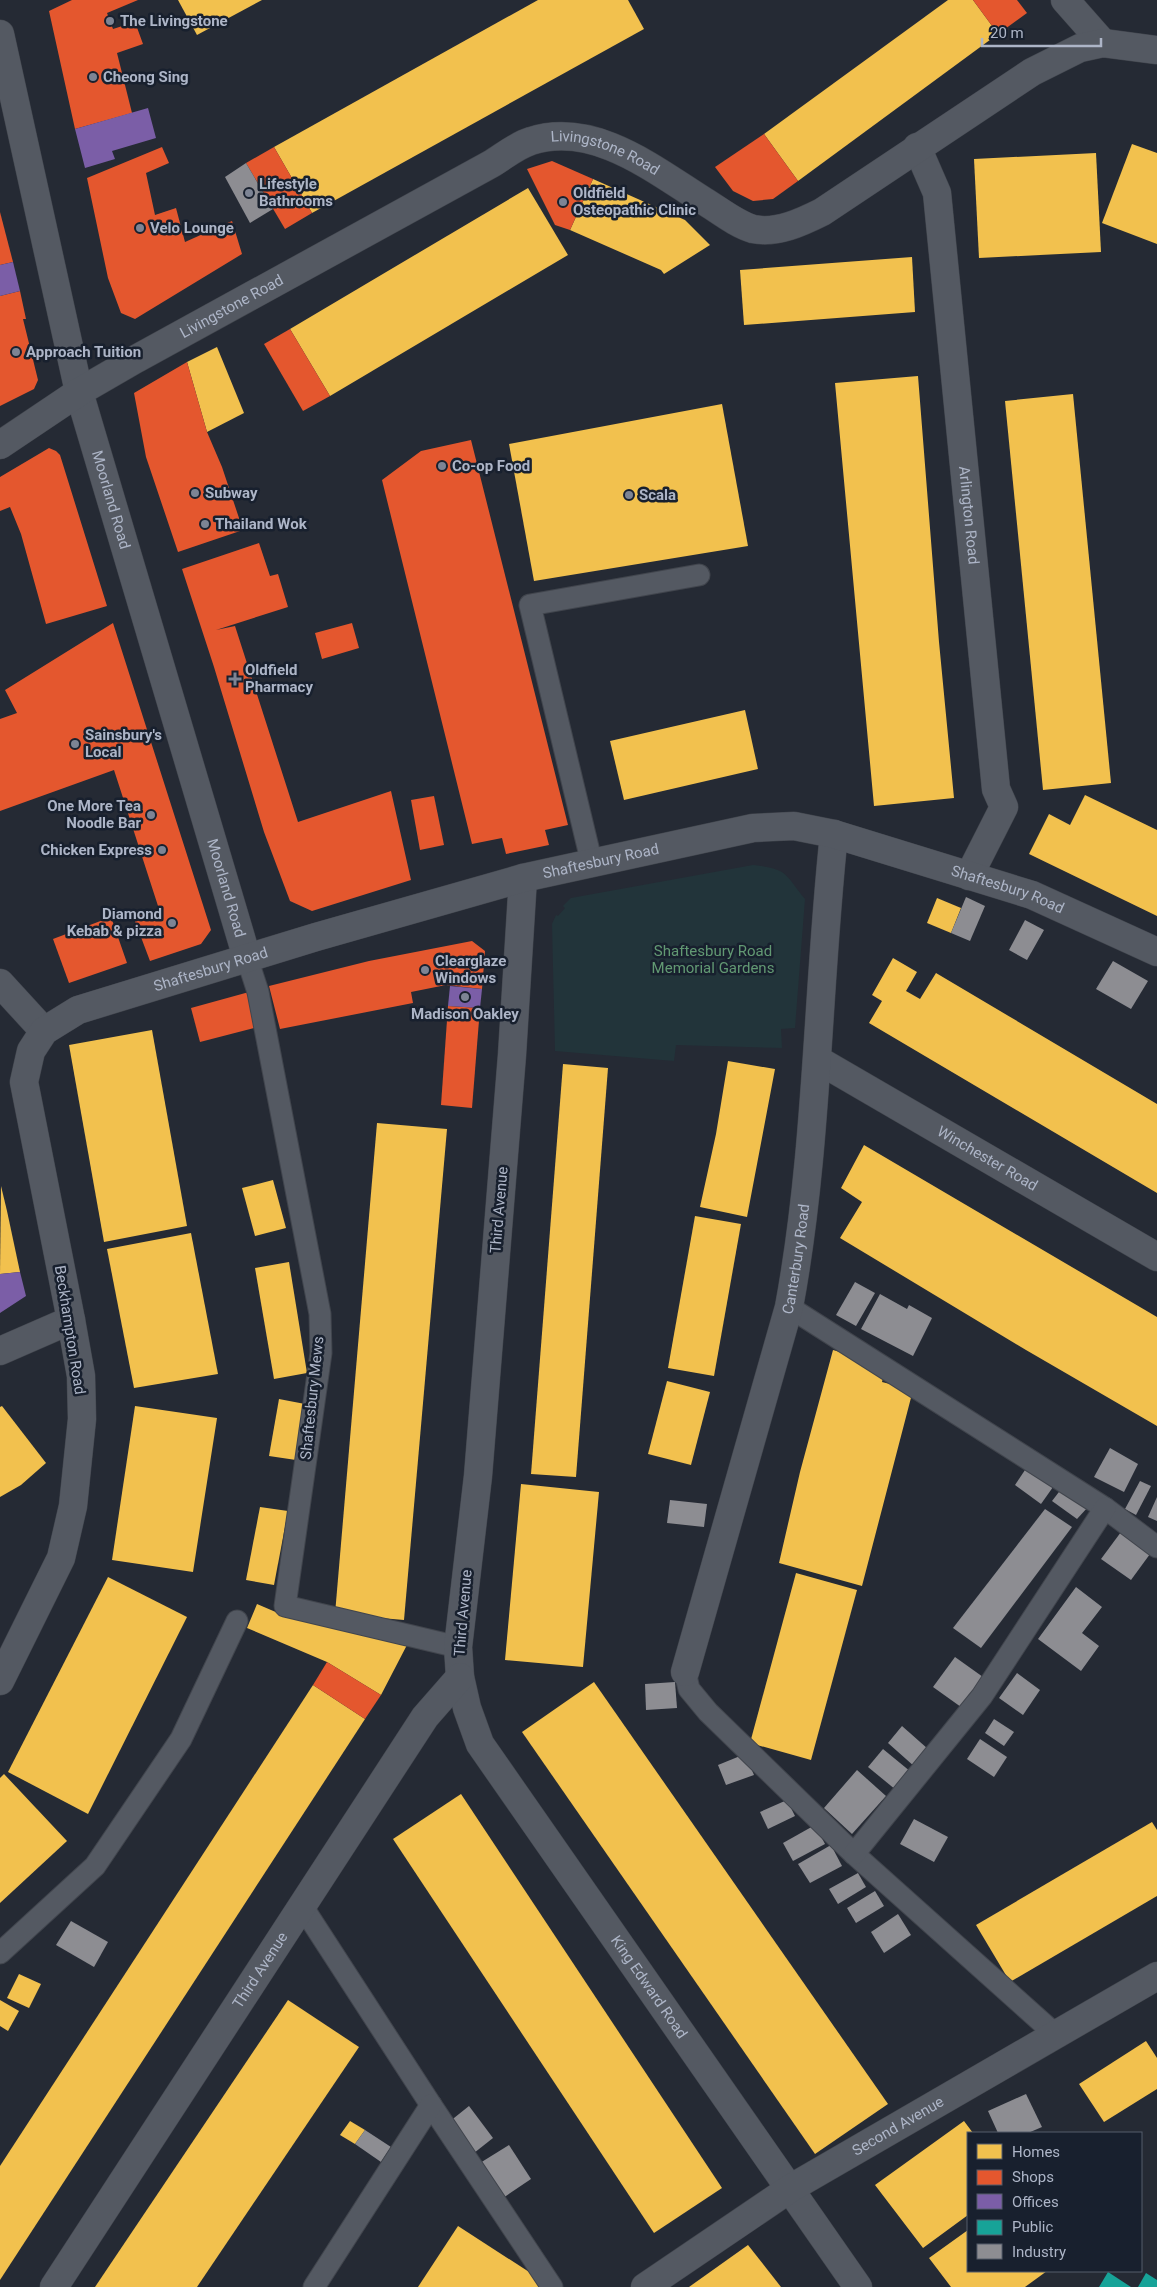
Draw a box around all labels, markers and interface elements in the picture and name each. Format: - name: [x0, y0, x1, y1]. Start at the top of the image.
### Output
- place label: The Livingstone: [120, 12, 228, 30]
- marker: The Livingstone: [104, 15, 116, 27]
- scale bar: [982, 15, 1101, 47]
- text: 20 m: [990, 24, 1024, 42]
- place label: Cheong Sing: [103, 68, 189, 86]
- marker: Cheong Sing: [87, 71, 99, 83]
- street label: Livingstone Road: [550, 127, 663, 179]
- place label: Lifestyle Bathrooms: [259, 175, 333, 210]
- place label: Oldfield Osteopathic Clinic: [573, 184, 696, 219]
- marker: Lifestyle Bathrooms: [243, 187, 255, 199]
- marker: Oldfield Osteopathic Clinic: [557, 196, 569, 208]
- place label: Velo Lounge: [150, 219, 234, 237]
- marker: Velo Lounge: [134, 222, 146, 234]
- street label: Livingstone Road: [177, 271, 286, 342]
- place label: Approach Tuition: [26, 343, 141, 361]
- marker: Approach Tuition: [10, 346, 22, 358]
- street label: Moorland Road: [88, 448, 134, 551]
- place label: Co-op Food: [452, 457, 530, 475]
- marker: Co-op Food: [436, 460, 448, 472]
- street label: Arlington Road: [955, 465, 983, 565]
- place label: Subway: [205, 484, 258, 502]
- place label: Scala: [639, 486, 676, 504]
- marker: Subway: [189, 487, 201, 499]
- marker: Scala: [623, 489, 635, 501]
- place label: Thailand Wok: [215, 515, 308, 533]
- marker: Thailand Wok: [199, 518, 211, 530]
- place label: Oldfield Pharmacy: [245, 661, 313, 696]
- marker: Oldfield Pharmacy: [229, 673, 241, 685]
- place label: Sainsbury's Local: [85, 726, 162, 761]
- marker: Sainsbury's Local: [69, 738, 81, 750]
- place label: One More Tea Noodle Bar: [47, 797, 142, 832]
- marker: One More Tea Noodle Bar: [145, 809, 157, 821]
- street label: Moorland Road: [203, 836, 249, 940]
- street label: Shaftesbury Road: [541, 840, 661, 882]
- place label: Chicken Express: [41, 841, 152, 859]
- marker: Chicken Express: [156, 844, 168, 856]
- street label: Shaftesbury Road: [949, 862, 1067, 917]
- place label: Diamond Kebab & pizza: [67, 905, 162, 940]
- marker: Diamond Kebab & pizza: [166, 917, 178, 929]
- park label: Shaftesbury Road Memorial Gardens: [652, 942, 774, 977]
- street label: Shaftesbury Road: [151, 943, 270, 995]
- place label: Clearglaze Windows: [435, 952, 506, 987]
- marker: Clearglaze Windows: [419, 964, 431, 976]
- marker: Madison Oakley: [459, 991, 471, 1003]
- place label: Madison Oakley: [411, 1005, 519, 1023]
- street label: Winchester Road: [934, 1122, 1041, 1195]
- street label: Third Avenue: [486, 1166, 512, 1254]
- street label: Canterbury Road: [778, 1203, 813, 1316]
- street label: Beckhampton Road: [51, 1264, 89, 1396]
- street label: Shaftesbury Mews: [297, 1335, 327, 1461]
- street label: Third Avenue: [450, 1569, 476, 1657]
- street label: Third Avenue: [229, 1929, 292, 2012]
- street label: King Edward Road: [607, 1932, 691, 2042]
- street label: Second Avenue: [849, 2092, 947, 2160]
- legend: [967, 2132, 1142, 2272]
- text: Homes: [1012, 2143, 1060, 2161]
- text: Shops: [1012, 2168, 1054, 2186]
- text: Offices: [1012, 2193, 1059, 2211]
- text: Public: [1012, 2218, 1053, 2236]
- text: Industry: [1012, 2243, 1066, 2261]

